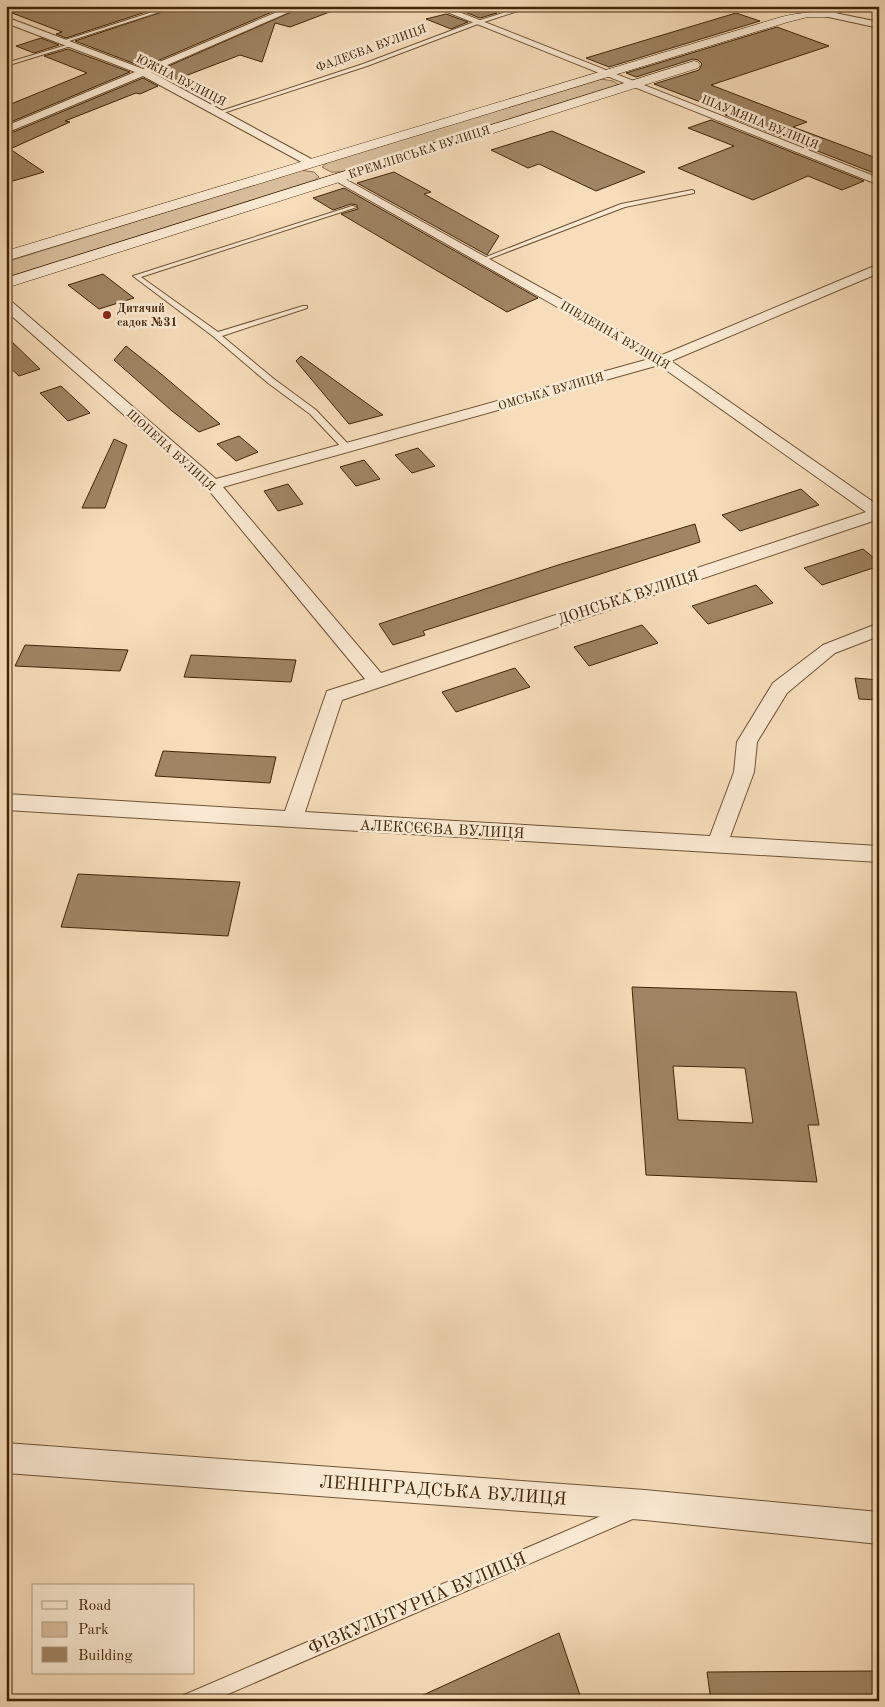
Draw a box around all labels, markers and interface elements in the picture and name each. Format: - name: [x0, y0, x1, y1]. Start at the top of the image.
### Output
- street label: ФАДЕЄВА ВУЛИЦЯ: [314, 23, 428, 75]
- street label: ЮЖНА ВУЛИЦЯ: [134, 53, 228, 109]
- street label: ШАУМЯНА ВУЛИЦЯ: [699, 94, 820, 152]
- street label: КРЕМЛІВСЬКА ВУЛИЦЯ: [347, 124, 492, 182]
- street label: ПІВДЕННА ВУЛИЦЯ: [558, 300, 671, 372]
- place label: Дитячий садок №31: [117, 303, 177, 329]
- marker: Дитячий садок №31: [101, 309, 113, 321]
- street label: ОМСЬКА ВУЛИЦЯ: [497, 371, 605, 413]
- street label: ШОПЕНА ВУЛИЦЯ: [124, 408, 217, 494]
- street label: ДОНСЬКА ВУЛИЦЯ: [556, 569, 701, 628]
- street label: АЛЕКСЄЄВА ВУЛИЦЯ: [359, 819, 525, 842]
- street label: ЛЕНІНГРАДСЬКА ВУЛИЦЯ: [319, 1473, 567, 1509]
- street label: ФIЗКУЛЬТУРНА ВУЛИЦЯ: [305, 1550, 529, 1658]
- legend: [32, 1584, 195, 1674]
- text: Road: [78, 1599, 112, 1614]
- text: Park: [78, 1623, 109, 1638]
- text: Building: [78, 1649, 133, 1664]

